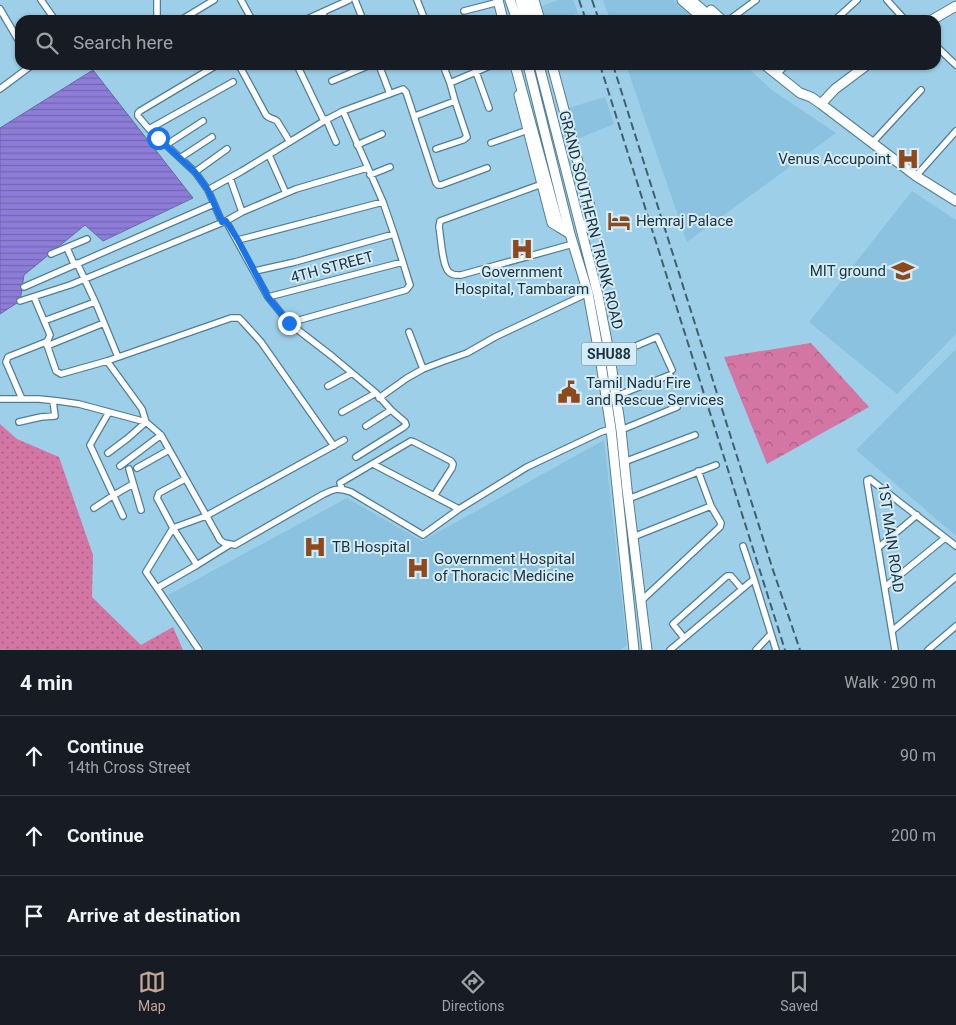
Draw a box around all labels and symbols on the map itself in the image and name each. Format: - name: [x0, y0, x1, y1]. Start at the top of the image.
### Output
- street label: GRAND SOUTHERN TRUNK ROAD: [555, 109, 627, 331]
- route start: [147, 127, 170, 150]
- hospital icon: Venus Accupoint: [895, 146, 921, 172]
- place label: Venus Accupoint: [778, 150, 891, 168]
- hotel icon: Hemraj Palace: [606, 208, 632, 234]
- place label: Hemraj Palace: [636, 212, 733, 230]
- hospital icon: Government Hospital, Tambaram: [509, 236, 535, 262]
- street label: 4TH STREET: [289, 247, 375, 287]
- school or university icon: MIT ground: [890, 258, 916, 284]
- place label: MIT ground: [810, 262, 886, 280]
- place label: Government Hospital, Tambaram: [455, 263, 589, 298]
- route end: [278, 312, 301, 335]
- road number: SHU88: [582, 342, 636, 366]
- place label: Tamil Nadu Fire and Rescue Services: [586, 374, 724, 409]
- public building icon: Tamil Nadu Fire and Rescue Services: [556, 379, 582, 405]
- street label: 1ST MAIN ROAD: [874, 482, 908, 594]
- hospital icon: TB Hospital: [302, 534, 328, 560]
- place label: TB Hospital: [332, 538, 410, 556]
- place label: Government Hospital of Thoracic Medicine: [434, 550, 575, 585]
- hospital icon: Government Hospital of Thoracic Medicine: [405, 555, 431, 581]

